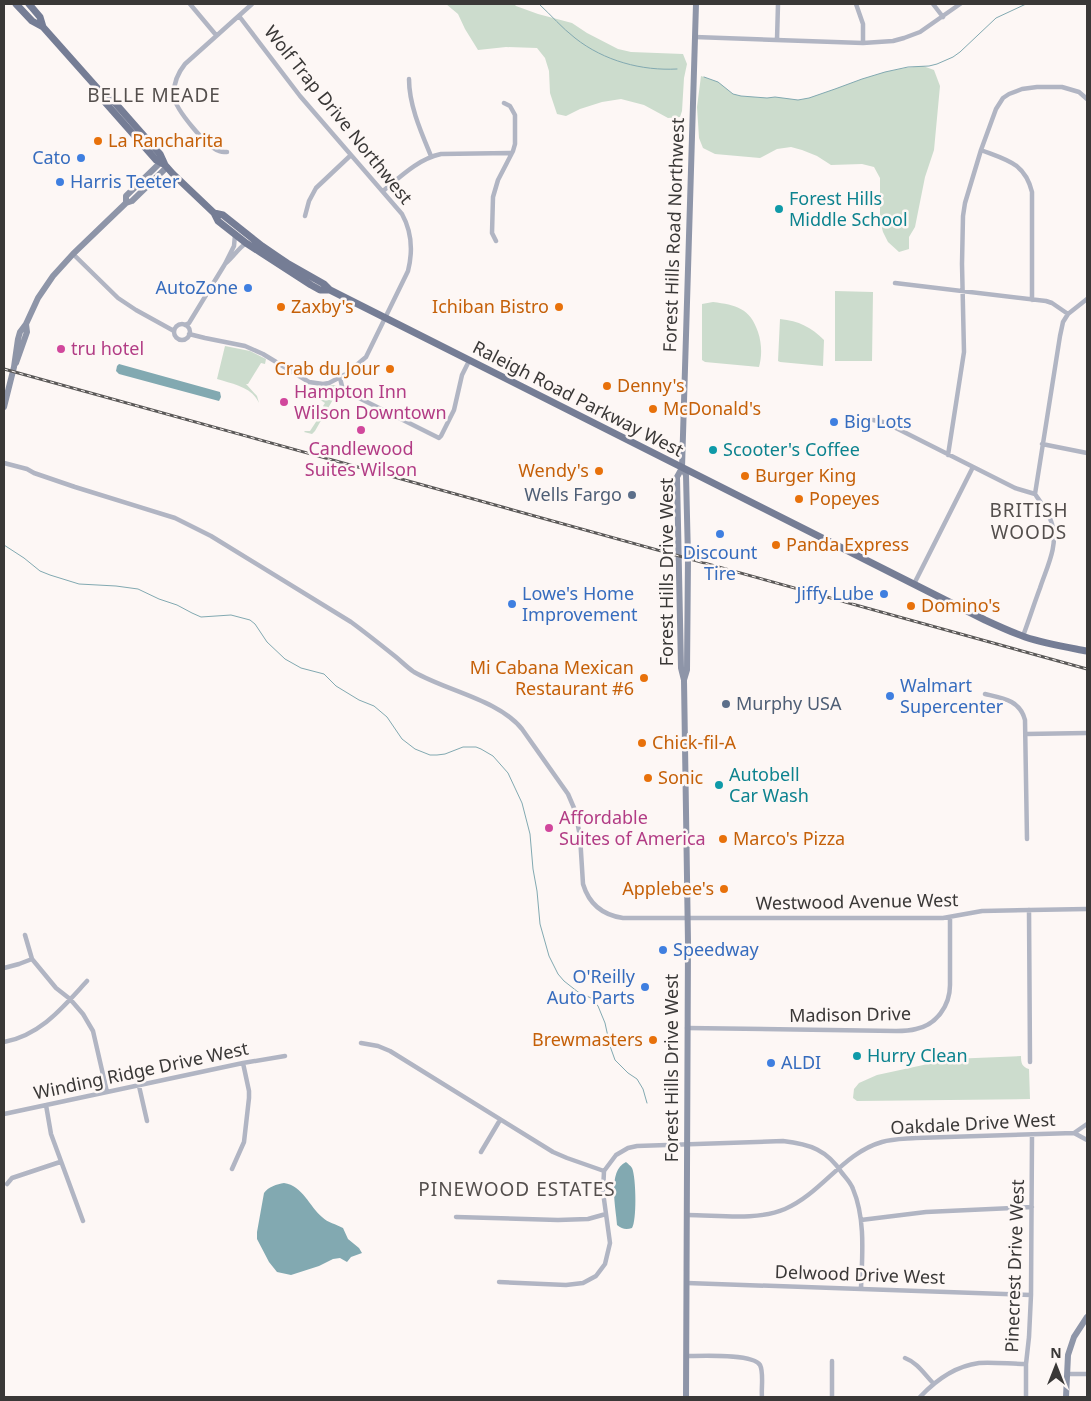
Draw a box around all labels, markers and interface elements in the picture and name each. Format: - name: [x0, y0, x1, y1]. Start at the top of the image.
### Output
- street label: Wolf Trap Drive Northwest: [259, 20, 419, 209]
- district label: BELLE MEADE: [87, 82, 221, 108]
- street label: Forest Hills Road Northwest: [657, 117, 689, 353]
- place label: La Rancharita: [108, 128, 223, 152]
- marker: La Rancharita: [92, 135, 104, 147]
- place label: Cato: [32, 145, 71, 169]
- marker: Cato: [75, 152, 87, 164]
- place label: Harris Teeter: [70, 169, 180, 193]
- marker: Harris Teeter: [54, 176, 66, 188]
- place label: Forest Hills Middle School: [789, 186, 908, 231]
- marker: Forest Hills Middle School: [773, 203, 785, 215]
- place label: AutoZone: [156, 275, 238, 299]
- marker: AutoZone: [242, 282, 254, 294]
- place label: Zaxby's: [291, 294, 354, 318]
- place label: Ichiban Bistro: [432, 294, 549, 318]
- marker: Zaxby's: [275, 301, 287, 313]
- marker: Ichiban Bistro: [553, 301, 565, 313]
- street label: Raleigh Road Parkway West: [469, 334, 688, 462]
- place label: tru hotel: [71, 336, 144, 360]
- marker: tru hotel: [55, 343, 67, 355]
- place label: Crab du Jour: [274, 356, 381, 380]
- marker: Crab du Jour: [384, 363, 396, 375]
- place label: Denny's: [617, 373, 685, 397]
- place label: Hampton Inn Wilson Downtown: [294, 379, 447, 424]
- marker: Denny's: [601, 380, 613, 392]
- marker: Hampton Inn Wilson Downtown: [278, 396, 290, 408]
- place label: McDonald's: [663, 396, 761, 420]
- marker: McDonald's: [647, 403, 659, 415]
- place label: Big Lots: [844, 409, 912, 433]
- marker: Big Lots: [828, 416, 840, 428]
- marker: Candlewood Suites Wilson: [355, 424, 367, 436]
- place label: Candlewood Suites Wilson: [305, 436, 417, 481]
- place label: Scooter's Coffee: [723, 437, 860, 461]
- marker: Scooter's Coffee: [707, 444, 719, 456]
- place label: Wendy's: [518, 458, 589, 482]
- place label: Burger King: [755, 463, 856, 487]
- marker: Wendy's: [593, 465, 605, 477]
- marker: Burger King: [739, 470, 751, 482]
- street label: Forest Hills Drive West: [654, 477, 678, 666]
- place label: Wells Fargo: [524, 482, 622, 506]
- place label: Popeyes: [809, 486, 880, 510]
- marker: Wells Fargo: [626, 489, 638, 501]
- marker: Popeyes: [793, 493, 805, 505]
- district label: BRITISH WOODS: [989, 497, 1069, 545]
- marker: Discount Tire: [714, 528, 726, 540]
- place label: Panda Express: [786, 532, 909, 556]
- marker: Panda Express: [770, 539, 782, 551]
- place label: Discount Tire: [683, 540, 758, 585]
- place label: Lowe's Home Improvement: [522, 581, 638, 626]
- place label: Jiffy Lube: [794, 581, 874, 605]
- marker: Jiffy Lube: [878, 588, 890, 600]
- place label: Domino's: [921, 593, 1000, 617]
- marker: Lowe's Home Improvement: [506, 598, 518, 610]
- marker: Domino's: [905, 600, 917, 612]
- place label: Mi Cabana Mexican Restaurant #6: [470, 655, 634, 700]
- marker: Mi Cabana Mexican Restaurant #6: [638, 672, 650, 684]
- place label: Walmart Supercenter: [900, 673, 1004, 718]
- marker: Walmart Supercenter: [884, 690, 896, 702]
- place label: Murphy USA: [736, 691, 842, 715]
- marker: Murphy USA: [720, 698, 732, 710]
- place label: Chick-fil-A: [652, 730, 736, 754]
- marker: Chick-fil-A: [636, 737, 648, 749]
- place label: Autobell Car Wash: [729, 762, 809, 807]
- place label: Sonic: [658, 765, 704, 789]
- marker: Sonic: [642, 772, 654, 784]
- marker: Autobell Car Wash: [713, 779, 725, 791]
- place label: Affordable Suites of America: [559, 805, 706, 850]
- marker: Affordable Suites of America: [543, 822, 555, 834]
- place label: Marco's Pizza: [733, 826, 845, 850]
- marker: Marco's Pizza: [717, 833, 729, 845]
- place label: Applebee's: [622, 876, 714, 900]
- marker: Applebee's: [718, 883, 730, 895]
- street label: Westwood Avenue West: [755, 887, 959, 915]
- place label: Speedway: [673, 937, 760, 961]
- marker: Speedway: [657, 944, 669, 956]
- place label: O'Reilly Auto Parts: [547, 964, 636, 1009]
- street label: Forest Hills Drive West: [659, 973, 683, 1162]
- marker: O'Reilly Auto Parts: [639, 981, 651, 993]
- street label: Madison Drive: [789, 1001, 911, 1027]
- place label: Brewmasters: [532, 1027, 643, 1051]
- marker: Brewmasters: [647, 1034, 659, 1046]
- street label: Winding Ridge Drive West: [31, 1035, 251, 1105]
- place label: Hurry Clean: [867, 1043, 968, 1067]
- place label: ALDI: [781, 1050, 821, 1074]
- marker: Hurry Clean: [851, 1050, 863, 1062]
- marker: ALDI: [765, 1057, 777, 1069]
- street label: Oakdale Drive West: [890, 1107, 1057, 1139]
- district label: PINEWOOD ESTATES: [418, 1176, 616, 1202]
- street label: Pinecrest Drive West: [999, 1178, 1029, 1353]
- street label: Delwood Drive West: [774, 1259, 946, 1289]
- north arrow: [1031, 1341, 1081, 1391]
- text: N: [1050, 1343, 1062, 1362]

